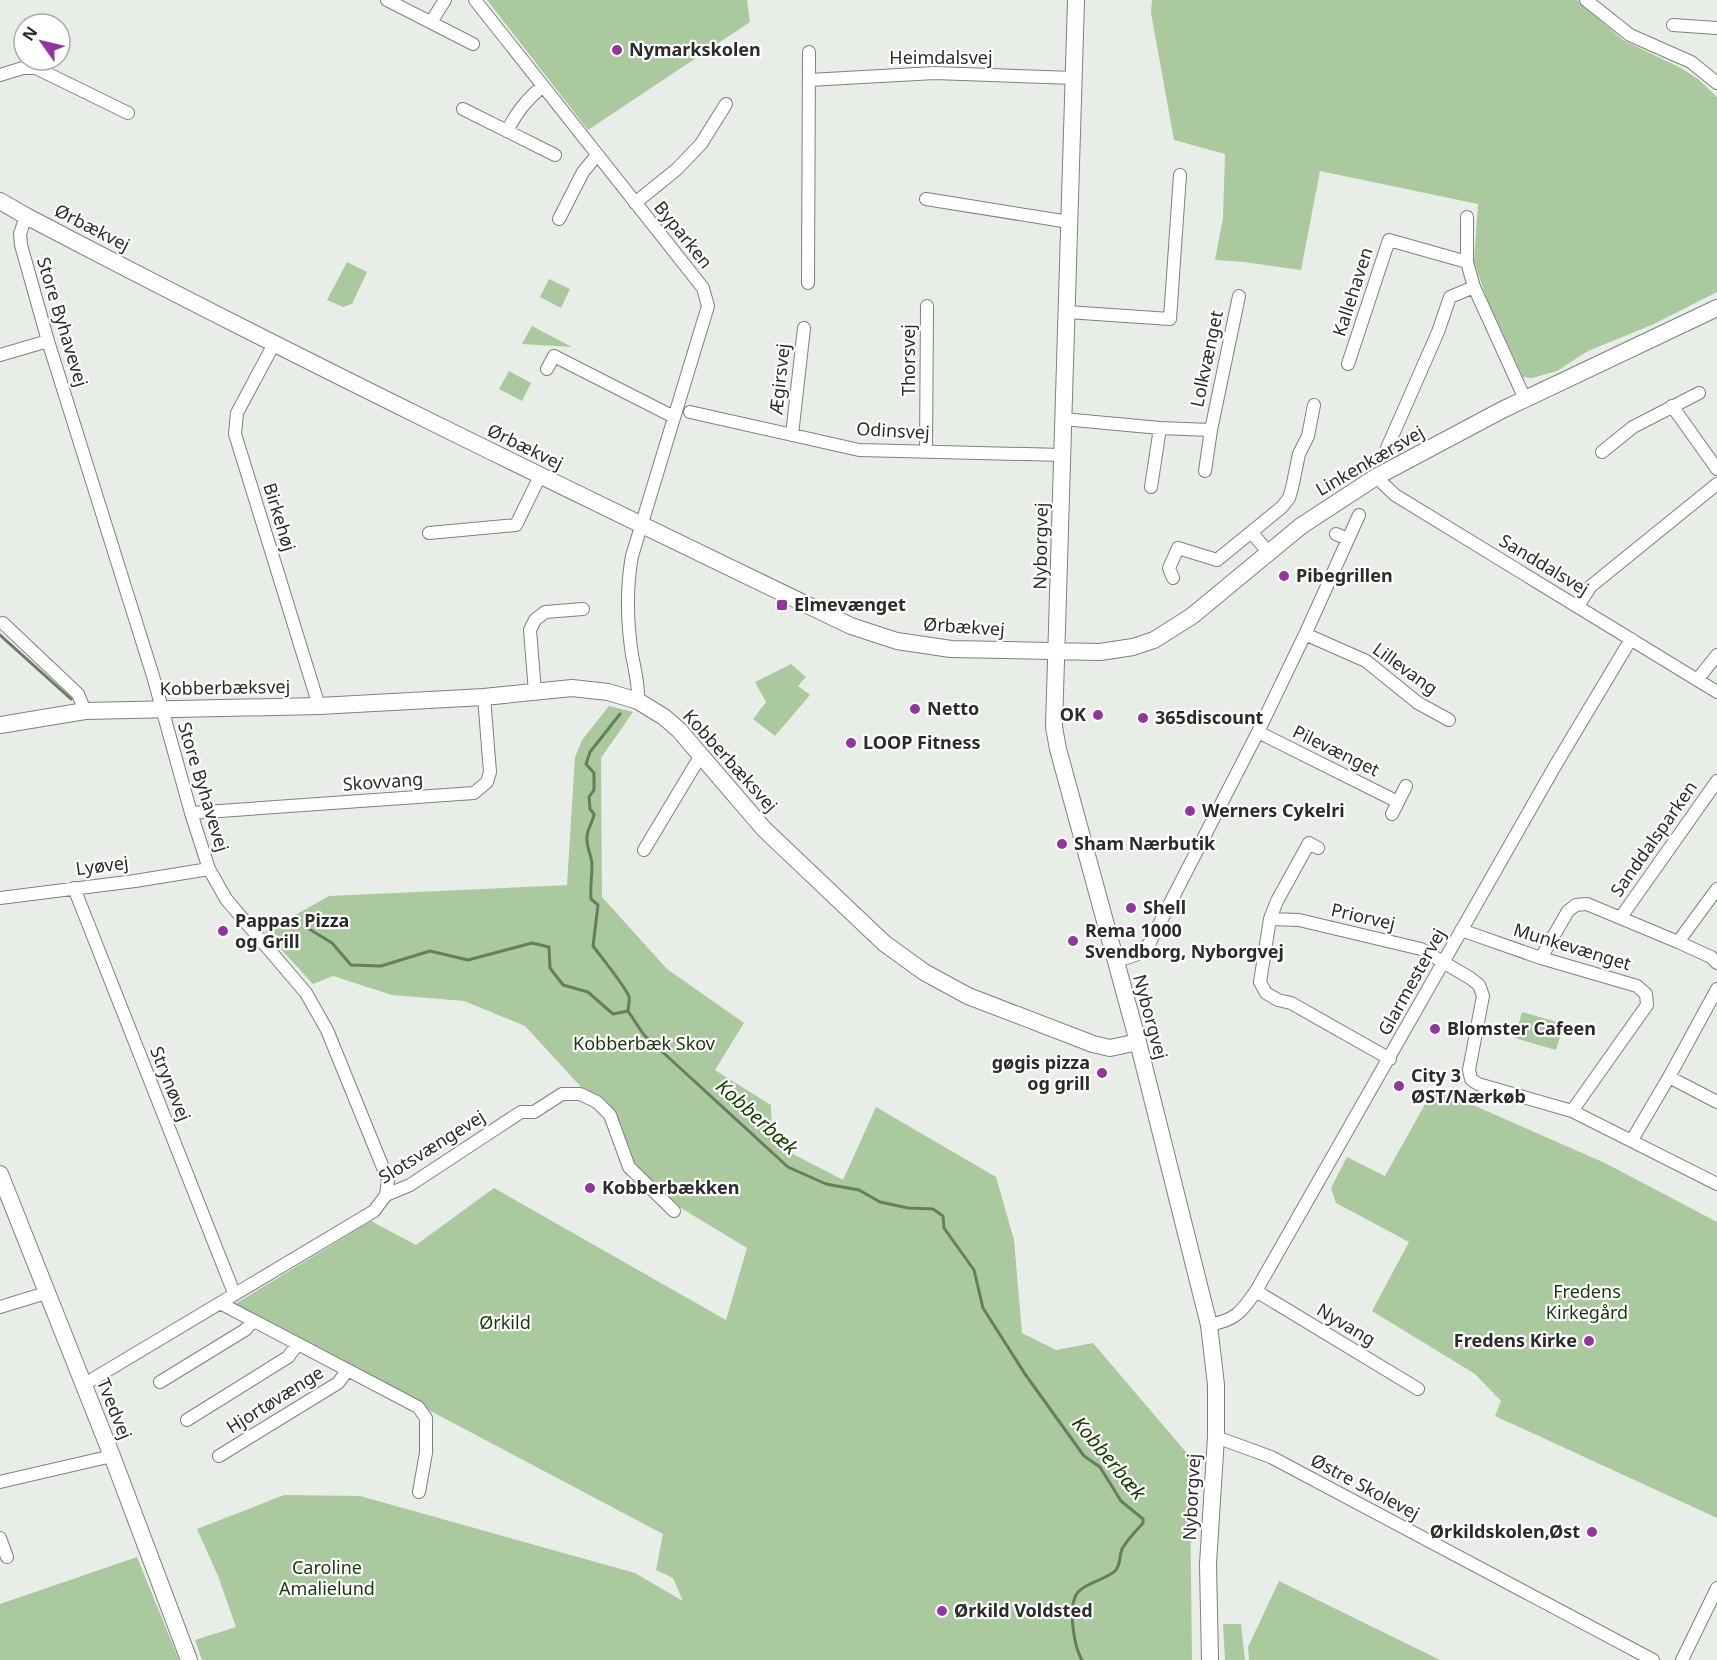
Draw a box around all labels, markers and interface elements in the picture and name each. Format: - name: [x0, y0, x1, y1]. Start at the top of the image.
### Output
- north arrow: [12, 12, 72, 72]
- text: N: [17, 22, 42, 45]
- place label: Nymarkskolen: [629, 37, 761, 61]
- marker: Nymarkskolen: [610, 43, 624, 57]
- street label: Heimdalsvej: [889, 45, 993, 69]
- street label: Byparken: [649, 196, 718, 273]
- street label: Ørbækvej: [51, 198, 134, 256]
- street label: Kallehaven: [1326, 244, 1378, 339]
- street label: Store Byhavevej: [32, 254, 94, 389]
- street label: Lolkvænget: [1184, 308, 1228, 409]
- street label: Thorsvej: [896, 324, 920, 396]
- street label: Ægirsvej: [763, 342, 795, 417]
- street label: Odinsvej: [856, 416, 930, 444]
- street label: Ørbækvej: [483, 417, 567, 475]
- street label: Linkenkærsvej: [1311, 419, 1428, 501]
- street label: Birkehøj: [258, 480, 302, 554]
- street label: Nyborgvej: [1027, 502, 1053, 590]
- street label: Sanddalsvej: [1495, 528, 1594, 600]
- place label: Pibegrillen: [1296, 563, 1393, 587]
- marker: Pibegrillen: [1277, 569, 1291, 583]
- place label: Elmevænget: [794, 592, 906, 616]
- marker: Elmevænget: [775, 598, 789, 612]
- street label: Ørbækvej: [922, 611, 1006, 641]
- street label: Lillevang: [1368, 637, 1443, 700]
- street label: Kobberbæksvej: [160, 674, 290, 700]
- place label: Netto: [927, 696, 979, 720]
- marker: Netto: [908, 702, 922, 716]
- place label: OK: [1060, 702, 1086, 726]
- street label: Kobberbæksvej: [678, 704, 783, 817]
- place label: 365discount: [1155, 705, 1264, 729]
- marker: OK: [1091, 708, 1105, 722]
- marker: 365discount: [1136, 711, 1150, 725]
- street label: Store Byhavevej: [173, 719, 235, 854]
- street label: Pilevænget: [1289, 719, 1384, 782]
- place label: LOOP Fitness: [863, 730, 981, 754]
- marker: LOOP Fitness: [844, 736, 858, 750]
- street label: Skovvang: [342, 766, 424, 796]
- street label: Sanddalsparken: [1604, 776, 1702, 901]
- place label: Werners Cykelri: [1202, 798, 1345, 822]
- marker: Werners Cykelri: [1183, 804, 1197, 818]
- place label: Sham Nærbutik: [1074, 831, 1216, 855]
- marker: Sham Nærbutik: [1055, 837, 1069, 851]
- street label: Lyøvej: [74, 850, 130, 880]
- place label: Shell: [1143, 895, 1186, 919]
- street label: Priorvej: [1329, 897, 1398, 935]
- marker: Shell: [1124, 901, 1138, 915]
- place label: Pappas Pizza og Grill: [235, 908, 349, 953]
- street label: Munkevænget: [1511, 917, 1634, 975]
- place label: Rema 1000 Svendborg, Nyborgvej: [1085, 918, 1284, 963]
- marker: Pappas Pizza og Grill: [216, 924, 230, 938]
- street label: Glarmestervej: [1372, 924, 1450, 1039]
- marker: Rema 1000 Svendborg, Nyborgvej: [1066, 934, 1080, 948]
- street label: Nyborgvej: [1128, 972, 1174, 1062]
- place label: Blomster Cafeen: [1447, 1016, 1596, 1040]
- marker: Blomster Cafeen: [1428, 1022, 1442, 1036]
- park label: Kobberbæk Skov: [573, 1031, 716, 1055]
- street label: Strynøvej: [145, 1043, 197, 1125]
- place label: gøgis pizza og grill: [992, 1050, 1090, 1095]
- place label: City 3 ØST/Nærkøb: [1411, 1063, 1526, 1108]
- marker: gøgis pizza og grill: [1095, 1066, 1109, 1080]
- water label: Kobberbæk: [711, 1073, 805, 1161]
- marker: City 3 ØST/Nærkøb: [1392, 1079, 1406, 1093]
- street label: Slotsvængevej: [374, 1104, 489, 1188]
- place label: Kobberbækken: [602, 1175, 739, 1199]
- marker: Kobberbækken: [583, 1181, 597, 1195]
- park label: Fredens Kirkegård: [1546, 1279, 1628, 1324]
- street label: Nyvang: [1313, 1297, 1380, 1351]
- park label: Ørkild: [479, 1310, 531, 1334]
- place label: Fredens Kirke: [1454, 1328, 1577, 1352]
- marker: Fredens Kirke: [1582, 1334, 1596, 1348]
- street label: Hjortøvænge: [221, 1360, 328, 1439]
- street label: Tvedvej: [92, 1374, 138, 1443]
- water label: Kobberbæk: [1066, 1410, 1153, 1506]
- street label: Østre Skolevej: [1307, 1447, 1424, 1525]
- street label: Nyborgvej: [1177, 1453, 1205, 1541]
- place label: Ørkildskolen,Øst: [1430, 1519, 1580, 1543]
- marker: Ørkildskolen,Øst: [1585, 1525, 1599, 1539]
- park label: Caroline Amalielund: [279, 1555, 375, 1600]
- place label: Ørkild Voldsted: [954, 1598, 1093, 1622]
- marker: Ørkild Voldsted: [935, 1604, 949, 1618]

